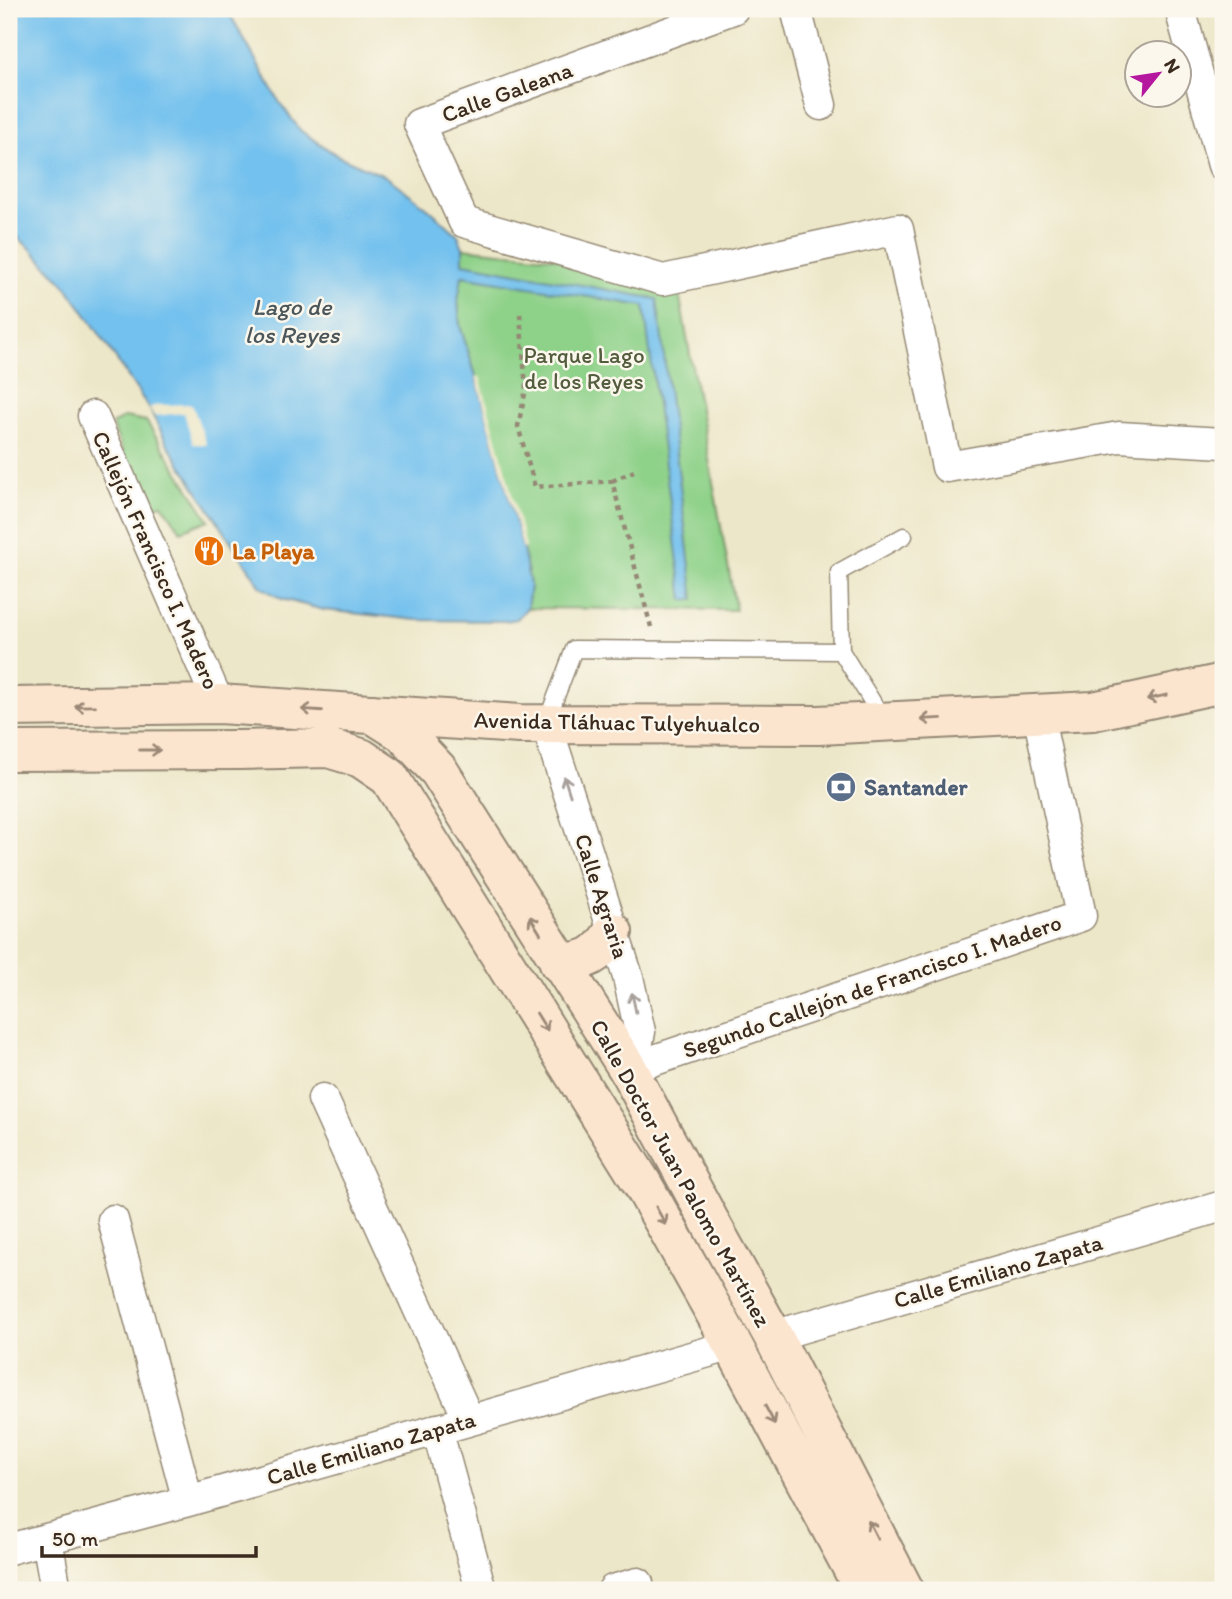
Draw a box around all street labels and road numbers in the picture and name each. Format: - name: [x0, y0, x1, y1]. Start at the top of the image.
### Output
- street label: Calle Galeana: [438, 55, 576, 129]
- street label: Callejón Francisco I. Madero: [86, 426, 226, 694]
- street label: Avenida Tláhuac Tulyehualco: [474, 706, 760, 738]
- street label: Calle Agraria: [569, 830, 635, 962]
- street label: Segundo Callejón de Francisco I. Madero: [679, 908, 1065, 1064]
- street label: Calle Doctor Juan Palomo Martínez: [585, 1014, 778, 1332]
- street label: Calle Emiliano Zapata: [890, 1228, 1106, 1314]
- street label: Calle Emiliano Zapata: [263, 1405, 479, 1491]

